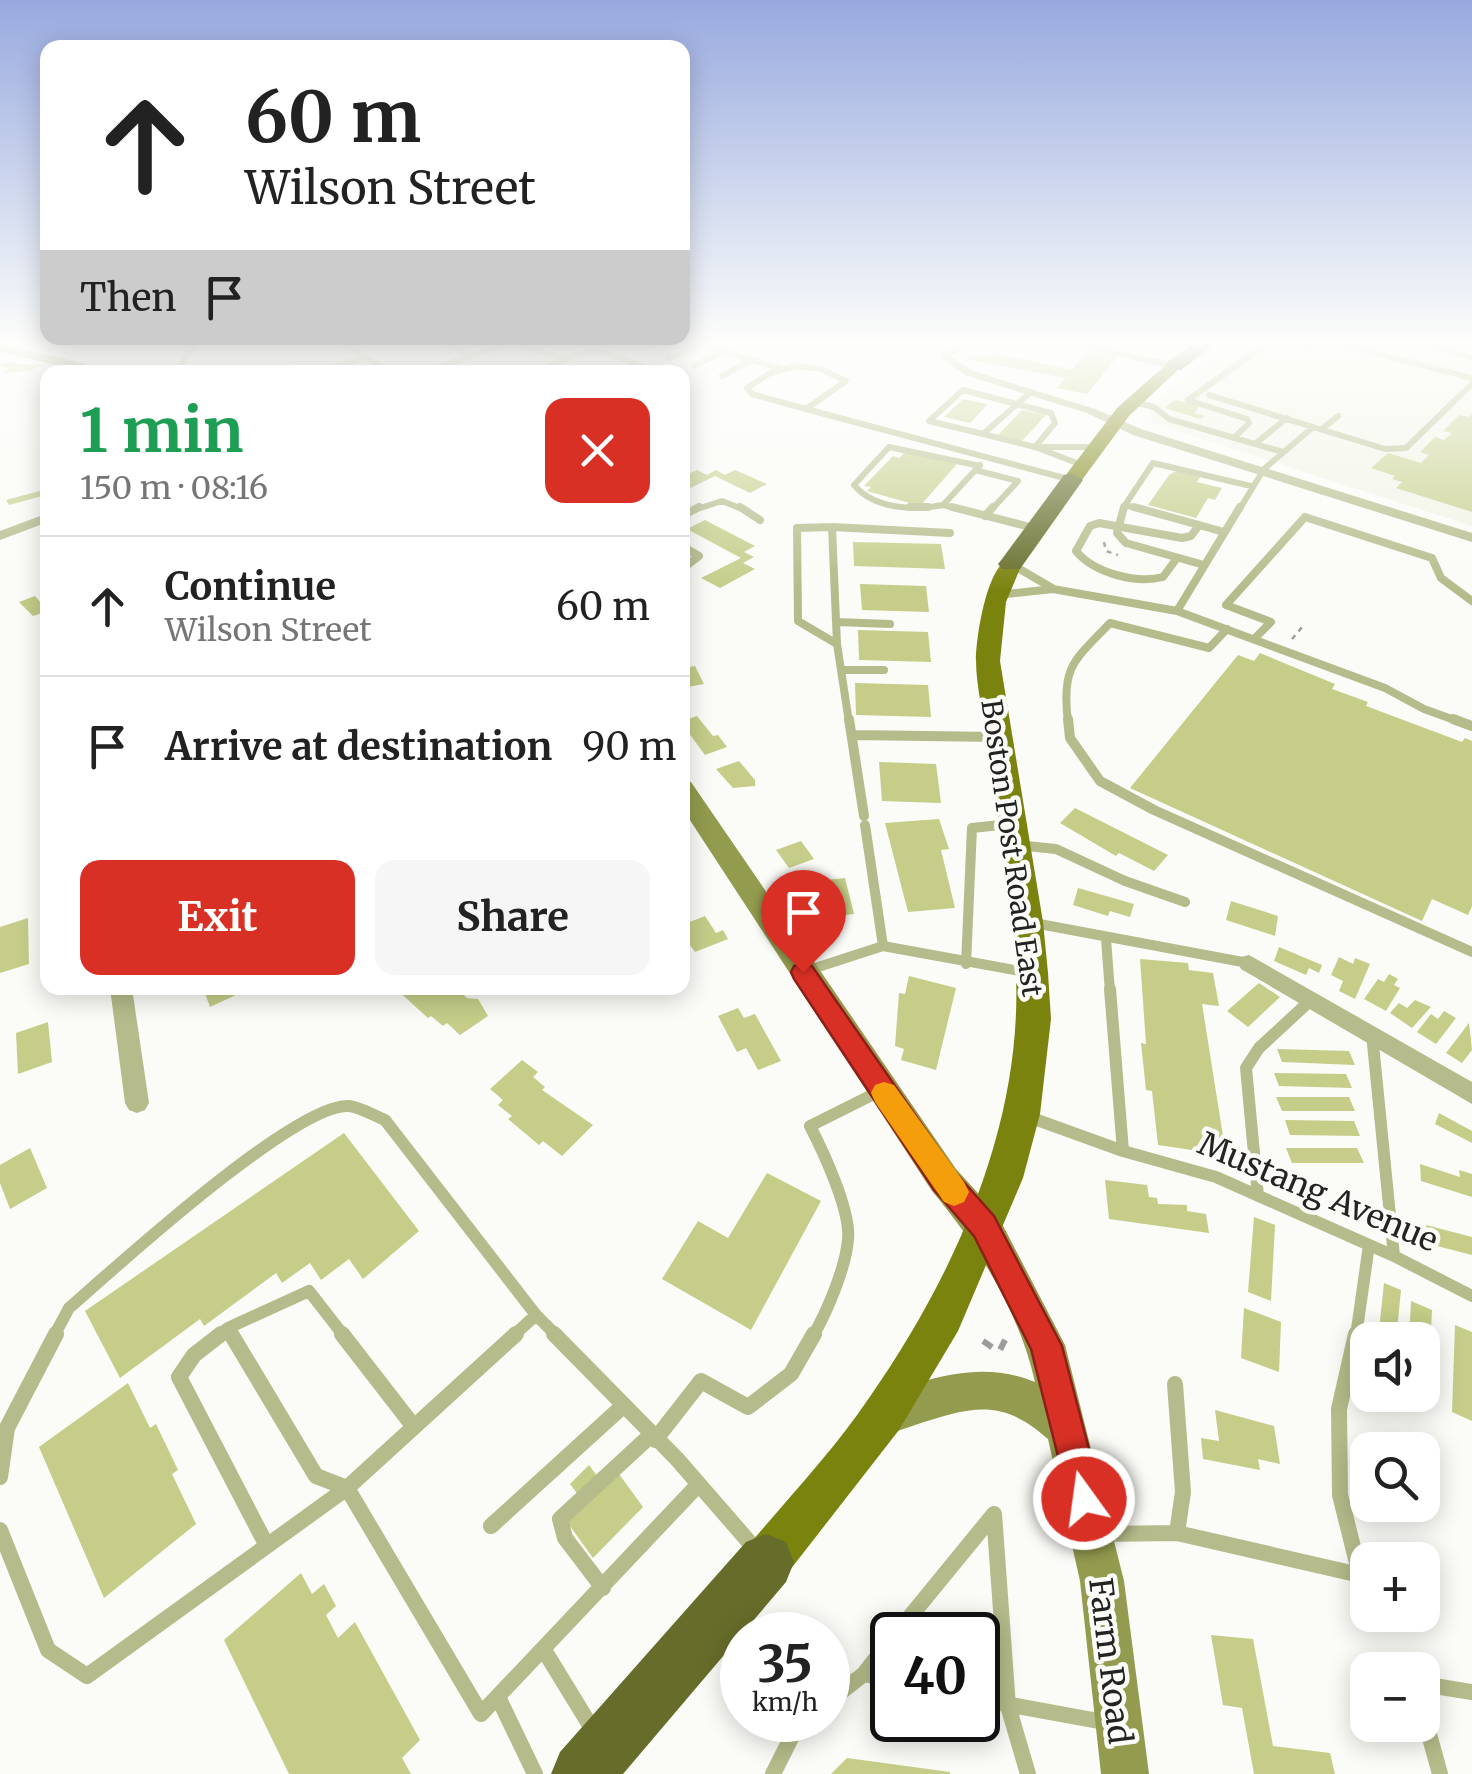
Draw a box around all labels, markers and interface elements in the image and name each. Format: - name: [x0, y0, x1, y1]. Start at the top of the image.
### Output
- text: 60 m: [245, 73, 421, 161]
- icon: ahead: [80, 80, 210, 210]
- text: Wilson Street: [245, 160, 536, 216]
- icon: arrive: [197, 270, 252, 325]
- text: Then: [80, 274, 177, 321]
- text: 1 min: [80, 393, 243, 468]
- button: close: [545, 398, 650, 503]
- text: 150 m · 08:16: [80, 468, 268, 508]
- text: Continue: [165, 563, 336, 610]
- icon: ahead: [80, 579, 135, 634]
- text: 60 m: [556, 583, 650, 630]
- text: Wilson Street: [165, 610, 372, 650]
- street label: Boston Post Road East: [973, 697, 1051, 999]
- icon: arrive: [80, 719, 135, 774]
- text: Arrive at destination: [165, 723, 552, 770]
- text: 90 m: [582, 723, 676, 770]
- button: Exit: [80, 860, 355, 975]
- button: Share: [375, 860, 650, 975]
- pin: [761, 870, 846, 973]
- icon: arrive: [776, 885, 831, 940]
- street label: Mustang Avenue: [1192, 1123, 1444, 1261]
- map controls: [1350, 1322, 1440, 1742]
- button: sound: [1350, 1322, 1440, 1412]
- button: search: [1350, 1432, 1440, 1522]
- position arrow: [1032, 1447, 1136, 1551]
- button: +: [1350, 1542, 1440, 1632]
- street label: Farm Road: [1080, 1576, 1140, 1746]
- speed limit sign: 40: [870, 1612, 1000, 1742]
- text: 35: [757, 1633, 813, 1696]
- button: −: [1350, 1652, 1440, 1742]
- text: km/h: [752, 1686, 818, 1718]

